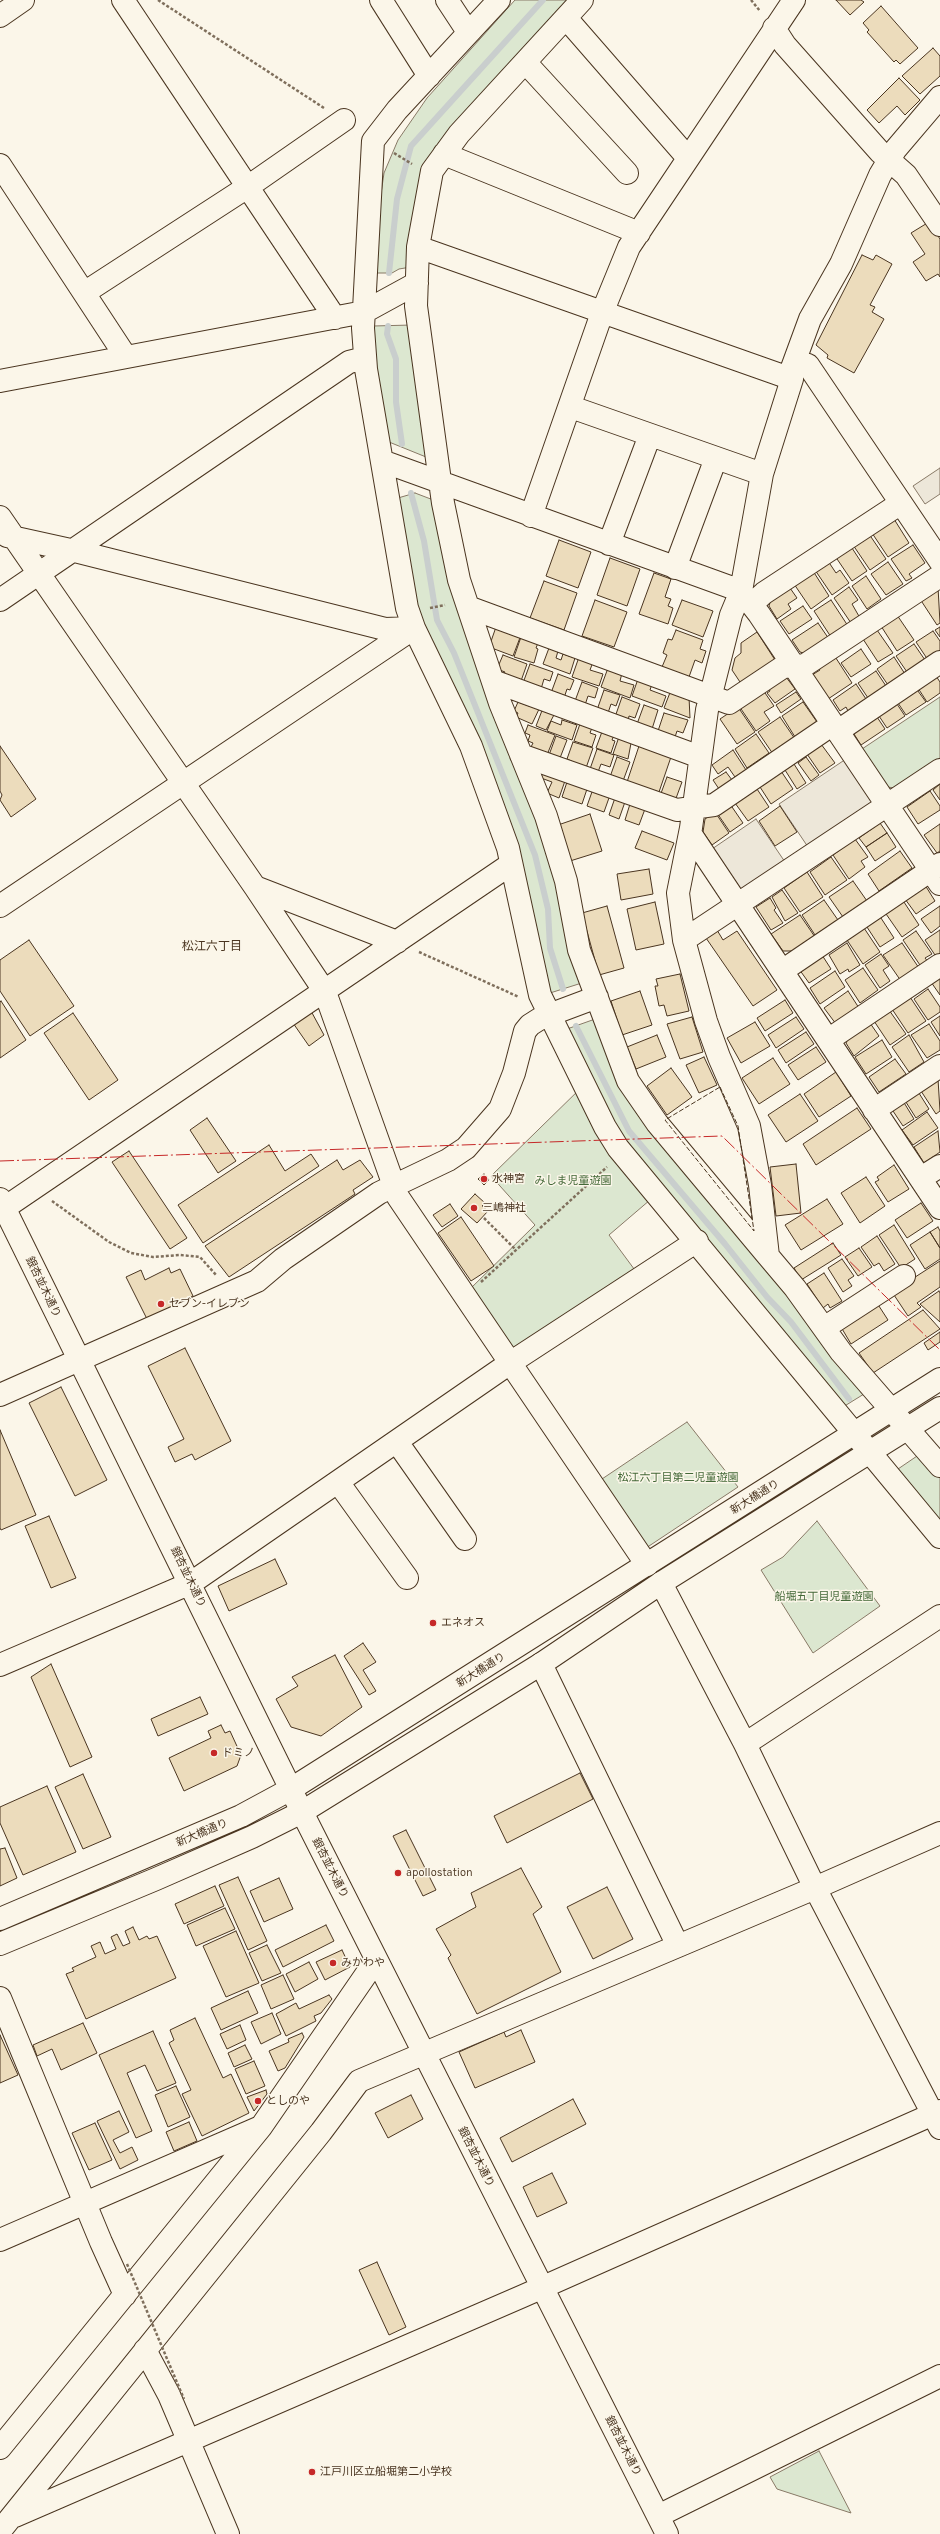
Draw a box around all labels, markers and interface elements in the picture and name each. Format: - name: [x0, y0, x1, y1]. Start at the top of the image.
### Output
- district label: 松江六丁目: [182, 940, 242, 954]
- place label: 水神宮: [492, 1172, 525, 1186]
- marker: 水神宮: [479, 1174, 489, 1184]
- park label: みしま児童遊園: [535, 1174, 611, 1188]
- place label: 三嶋神社: [482, 1201, 526, 1215]
- marker: 三嶋神社: [469, 1203, 479, 1213]
- street label: 銀杏並木通り: [23, 1254, 63, 1320]
- place label: セブン-イレブン: [169, 1297, 250, 1311]
- marker: セブン-イレブン: [156, 1299, 166, 1309]
- park label: 松江六丁目第二児童遊園: [618, 1471, 738, 1485]
- street label: 新大橋通り: [728, 1477, 782, 1517]
- street label: 銀杏並木通り: [168, 1544, 208, 1610]
- park label: 船堀五丁目児童遊園: [775, 1590, 873, 1604]
- place label: エネオス: [441, 1616, 485, 1630]
- marker: エネオス: [428, 1618, 438, 1628]
- street label: 新大橋通り: [454, 1650, 508, 1690]
- place label: ドミノ: [222, 1746, 255, 1760]
- marker: ドミノ: [209, 1748, 219, 1758]
- street label: 新大橋通り: [174, 1816, 230, 1850]
- street label: 銀杏並木通り: [309, 1836, 351, 1900]
- place label: apollostation: [406, 1866, 473, 1880]
- marker: apollostation: [393, 1868, 403, 1878]
- place label: みかわや: [341, 1956, 385, 1970]
- marker: みかわや: [328, 1958, 338, 1968]
- place label: としのや: [266, 2094, 310, 2108]
- marker: としのや: [253, 2096, 263, 2106]
- street label: 銀杏並木通り: [455, 2125, 497, 2189]
- street label: 銀杏並木通り: [602, 2414, 644, 2478]
- place label: 江戸川区立船堀第二小学校: [320, 2465, 452, 2479]
- marker: 江戸川区立船堀第二小学校: [307, 2467, 317, 2477]

